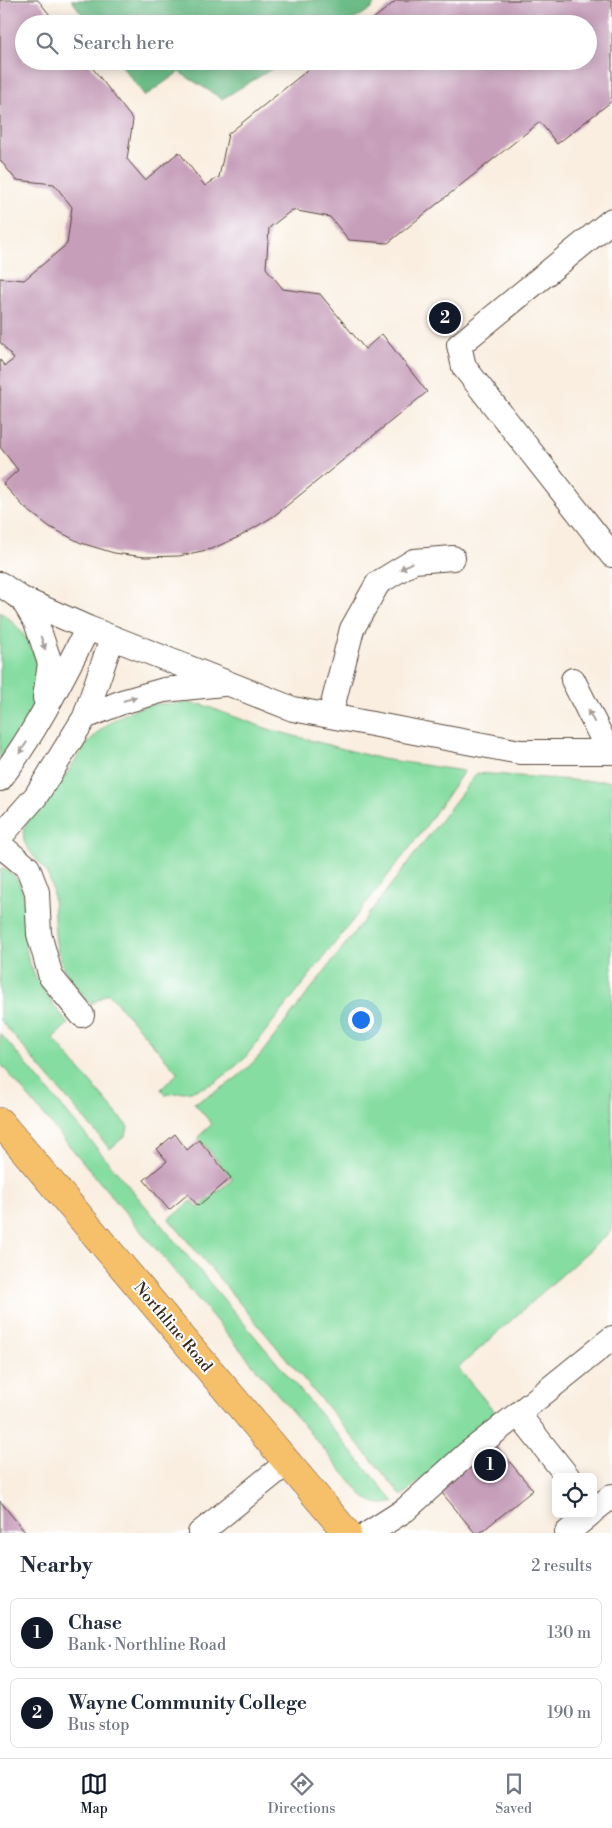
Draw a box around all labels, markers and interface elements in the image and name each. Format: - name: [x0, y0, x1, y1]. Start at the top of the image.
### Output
- search box: [15, 15, 597, 70]
- icon: search: [33, 29, 61, 57]
- text: Search here: [73, 31, 174, 55]
- pin: 2: [429, 299, 461, 337]
- one-way arrow: [399, 562, 412, 571]
- one-way arrow: [39, 636, 47, 651]
- one-way arrow: [123, 695, 138, 703]
- one-way arrow: [587, 709, 595, 723]
- one-way arrow: [18, 741, 27, 754]
- your location: [348, 1007, 374, 1033]
- street label: Northline Road: [130, 1278, 216, 1376]
- pin: 1: [474, 1446, 506, 1484]
- map controls: [552, 1473, 597, 1518]
- button: locate: [552, 1473, 597, 1518]
- text: Nearby: [20, 1553, 93, 1579]
- text: 2 results: [531, 1556, 592, 1576]
- text: Chase: [68, 1611, 122, 1635]
- text: 1: [33, 1623, 41, 1643]
- text: 130 m: [547, 1623, 591, 1643]
- text: Bank · Northline Road: [68, 1635, 226, 1655]
- text: Wayne Community College: [68, 1691, 307, 1715]
- text: 2: [32, 1703, 42, 1723]
- text: 190 m: [547, 1703, 591, 1723]
- text: Bus stop: [68, 1715, 130, 1735]
- tab: Map: [80, 1770, 108, 1818]
- tab: Directions: [268, 1770, 335, 1818]
- tab: Saved: [495, 1770, 532, 1818]

